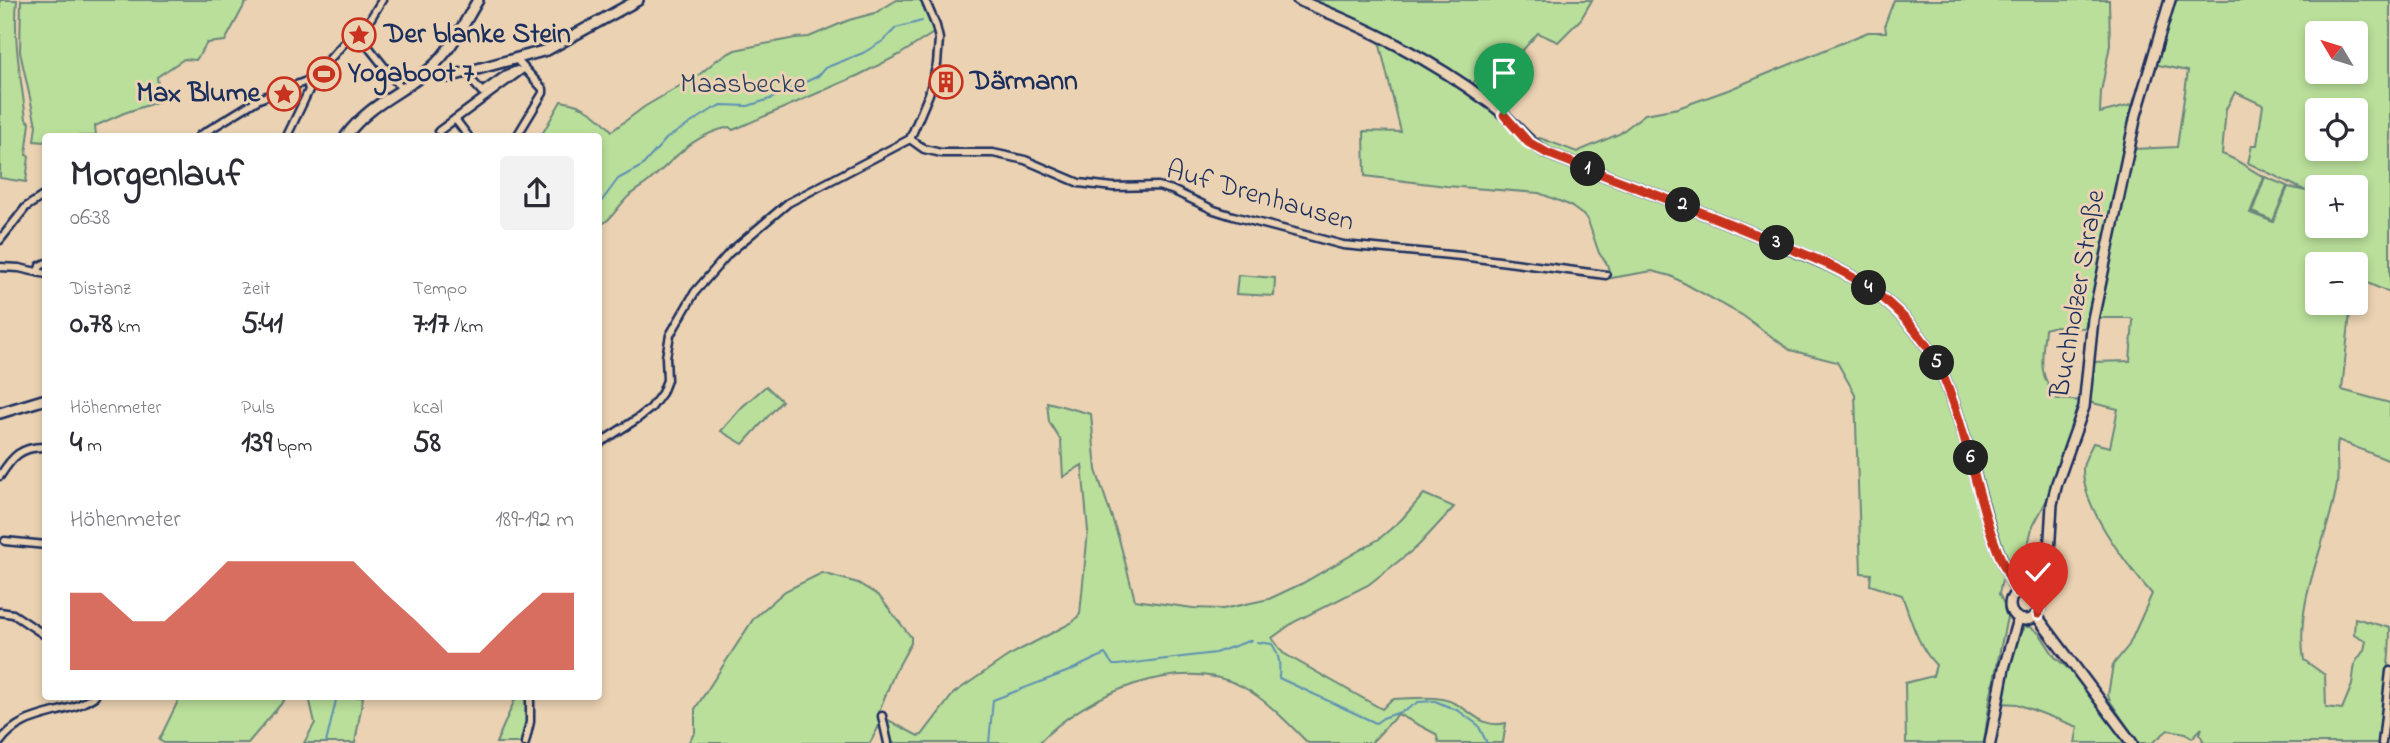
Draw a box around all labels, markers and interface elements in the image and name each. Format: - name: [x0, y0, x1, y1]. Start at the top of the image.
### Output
- place label: Der blanke Stein: [382, 15, 571, 56]
- place icon: Der blanke Stein: [340, 16, 378, 54]
- north arrow: [2305, 21, 2368, 84]
- map controls: [2305, 21, 2368, 315]
- pin: [1474, 43, 1534, 115]
- place label: Yogaboot 7: [347, 54, 475, 96]
- icon: arrive: [1485, 54, 1523, 92]
- sports icon: Yogaboot 7: [305, 55, 343, 93]
- place label: Därmann: [968, 62, 1078, 103]
- building icon: Därmann: [927, 63, 965, 101]
- park label: Maasbecke: [680, 65, 806, 106]
- place label: Max Blume: [136, 74, 261, 115]
- place icon: Max Blume: [265, 75, 303, 113]
- button: locate: [2305, 98, 2368, 161]
- text: Morgenlauf: [70, 148, 244, 204]
- street label: Auf Drenhausen: [1161, 151, 1359, 243]
- pin: 1: [1570, 152, 1606, 186]
- text: 1: [1584, 155, 1591, 182]
- button: share: [500, 156, 574, 230]
- button: +: [2305, 175, 2368, 238]
- street label: Buchholzer Straße: [2040, 186, 2118, 402]
- pin: 2: [1666, 188, 1700, 222]
- text: 2: [1678, 191, 1687, 218]
- text: 06:38: [70, 202, 110, 235]
- pin: 3: [1760, 226, 1795, 260]
- text: 3: [1773, 229, 1780, 256]
- button: −: [2305, 252, 2368, 315]
- pin: 4: [1852, 270, 1886, 306]
- text: 4: [1865, 274, 1872, 301]
- text: Distanz: [70, 276, 131, 303]
- text: Zeit: [241, 276, 270, 303]
- text: Tempo: [413, 276, 467, 303]
- text: 0.78: [70, 303, 113, 347]
- text: 5:41: [241, 303, 283, 347]
- text: 7:17: [413, 303, 449, 347]
- text: km: [113, 314, 141, 341]
- text: /km: [449, 314, 483, 341]
- pin: 5: [1920, 346, 1954, 380]
- text: 5: [1931, 349, 1942, 376]
- text: Höhenmeter: [70, 395, 161, 422]
- text: Puls: [241, 395, 275, 422]
- text: kcal: [413, 395, 443, 422]
- text: 4: [70, 422, 82, 466]
- text: 139: [241, 422, 272, 466]
- text: 58: [413, 422, 441, 466]
- text: m: [82, 433, 102, 460]
- text: bpm: [272, 433, 312, 460]
- pin: 6: [1954, 440, 1988, 476]
- text: 6: [1966, 444, 1975, 471]
- text: Höhenmeter: [70, 504, 181, 537]
- text: 189–192 m: [495, 504, 574, 537]
- pin: [2008, 542, 2068, 614]
- icon: check: [2019, 553, 2057, 591]

